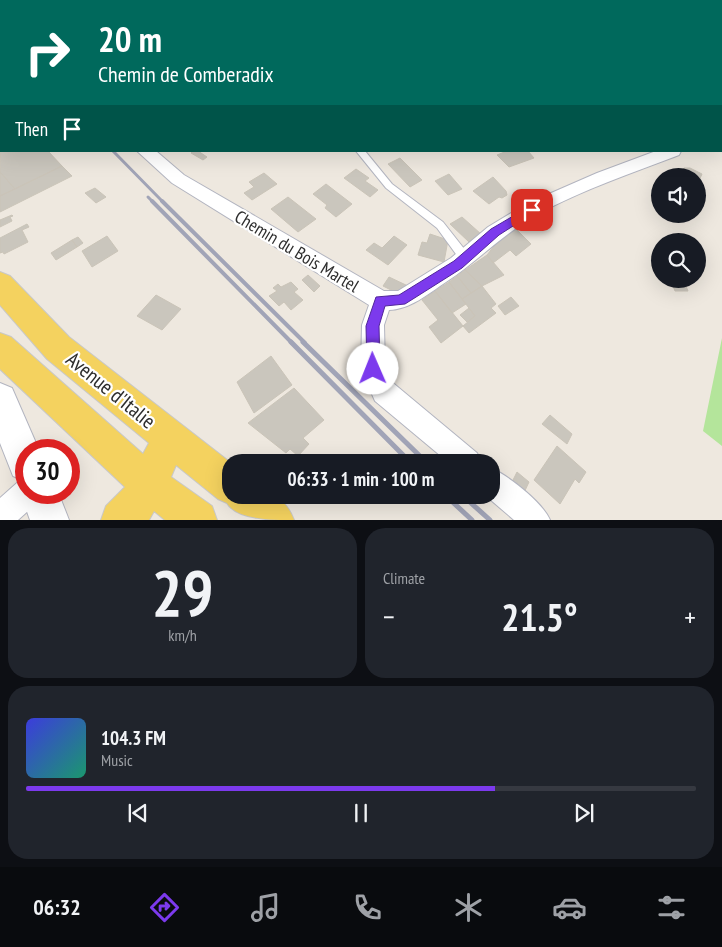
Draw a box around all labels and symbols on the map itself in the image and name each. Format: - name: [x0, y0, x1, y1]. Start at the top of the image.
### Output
- pin: [511, 189, 553, 231]
- street label: Chemin du Bois Martel: [231, 205, 364, 298]
- position arrow: [346, 342, 398, 394]
- street label: Avenue d'Italie: [61, 346, 161, 434]
- speed limit sign: 30: [15, 439, 80, 504]

